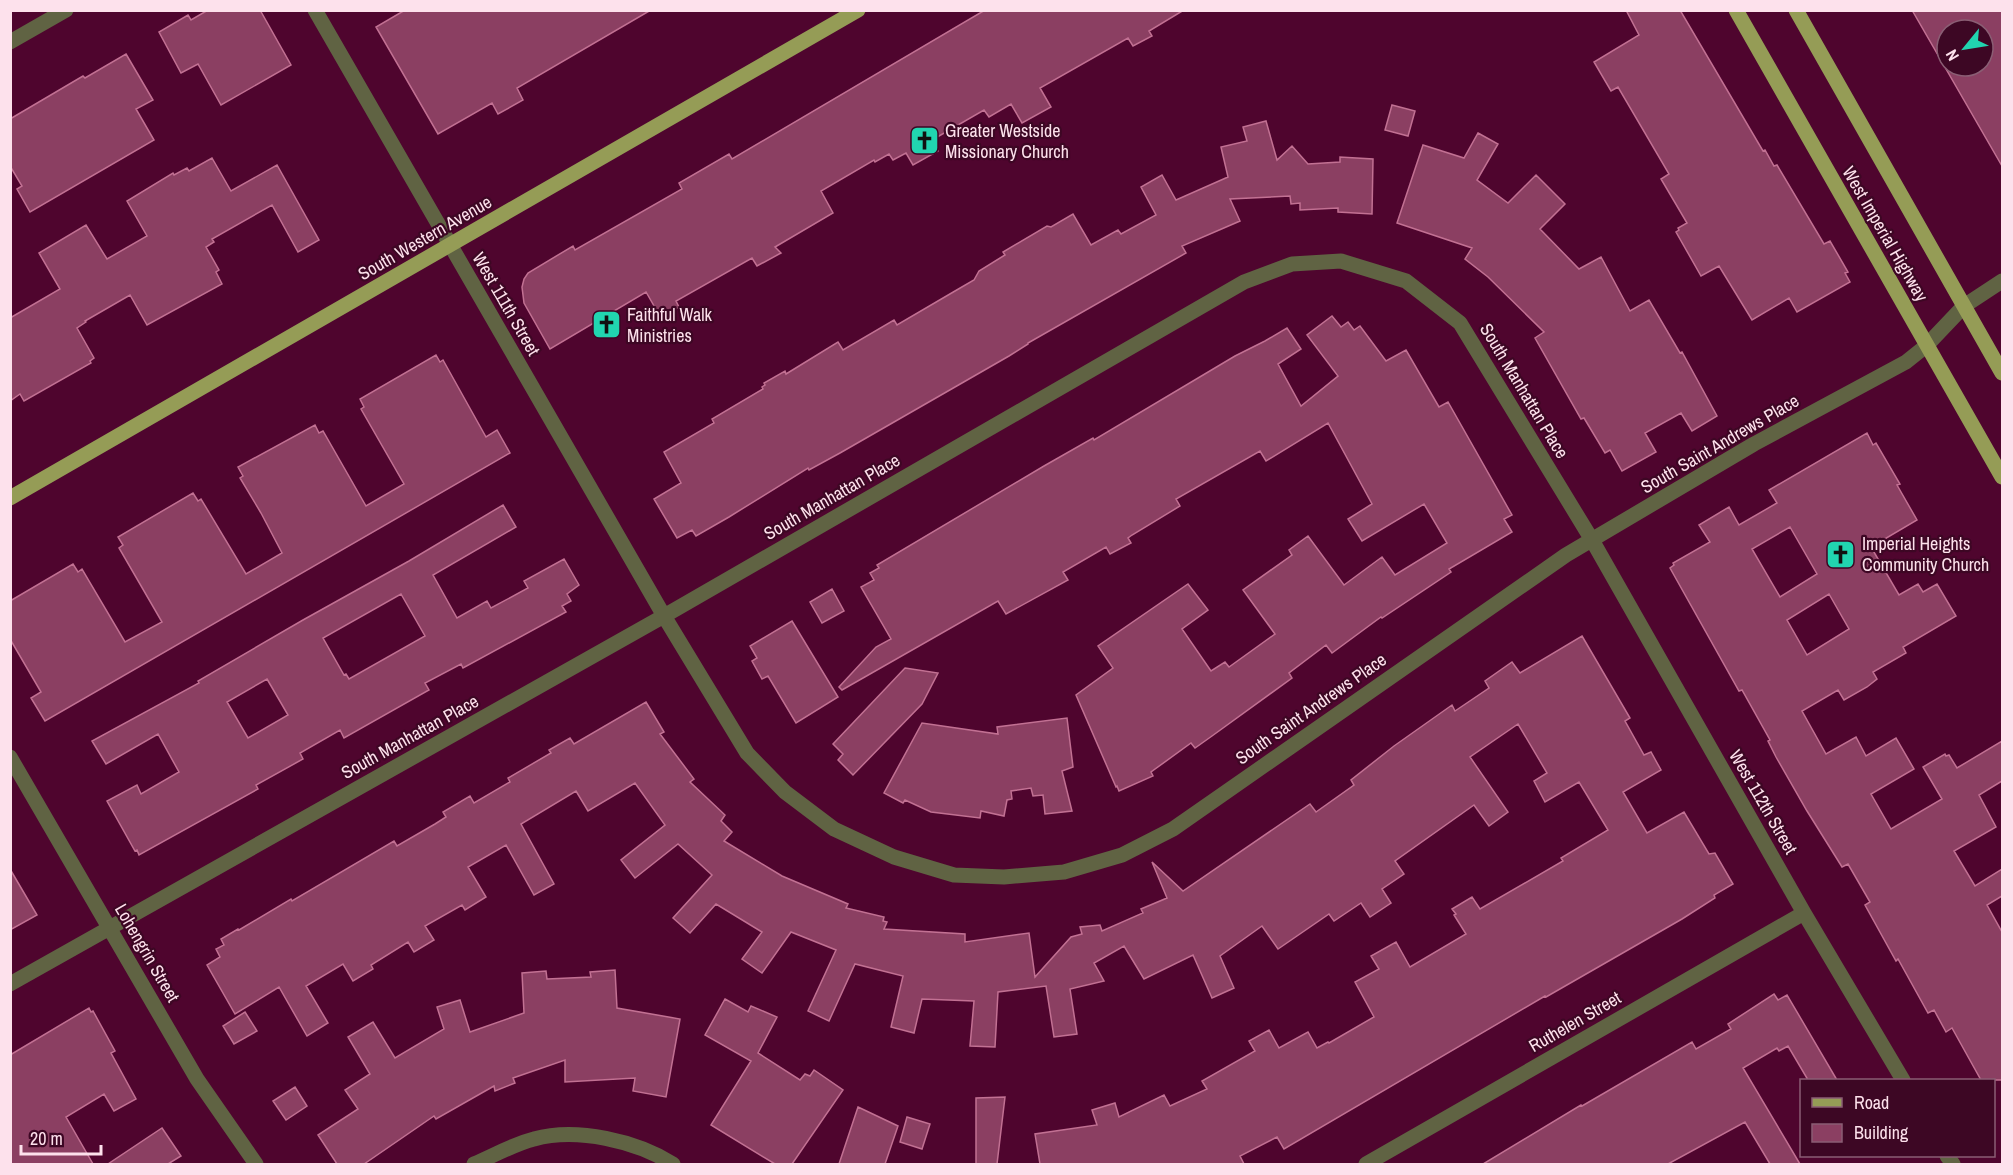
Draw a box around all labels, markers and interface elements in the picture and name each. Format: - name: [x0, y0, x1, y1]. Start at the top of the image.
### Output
- north arrow: [1935, 18, 1995, 78]
- text: N: [1940, 46, 1964, 65]
- place label: Greater Westside Missionary Church: [945, 118, 1069, 164]
- church icon: Greater Westside Missionary Church: [908, 125, 940, 157]
- street label: West Imperial Highway: [1837, 162, 1935, 306]
- street label: South Western Avenue: [353, 189, 496, 286]
- street label: West 111th Street: [467, 247, 546, 360]
- place label: Faithful Walk Ministries: [627, 302, 712, 348]
- church icon: Faithful Walk Ministries: [590, 309, 622, 341]
- street label: South Manhattan Place: [1474, 319, 1575, 463]
- street label: South Saint Andrews Place: [1636, 388, 1803, 499]
- street label: South Manhattan Place: [759, 447, 904, 546]
- place label: Imperial Heights Community Church: [1862, 531, 1989, 577]
- church icon: Imperial Heights Community Church: [1825, 538, 1857, 570]
- street label: South Saint Andrews Place: [1230, 647, 1391, 770]
- street label: South Manhattan Place: [337, 688, 483, 785]
- street label: West 112th Street: [1723, 745, 1803, 859]
- street label: Lohengrin Street: [109, 899, 186, 1007]
- street label: Ruthelen Street: [1524, 985, 1625, 1058]
- legend: [1800, 1079, 1995, 1157]
- text: Road: [1854, 1090, 1889, 1115]
- scale bar: [21, 1118, 100, 1156]
- text: Building: [1854, 1120, 1909, 1145]
- text: 20 m: [30, 1126, 63, 1151]

